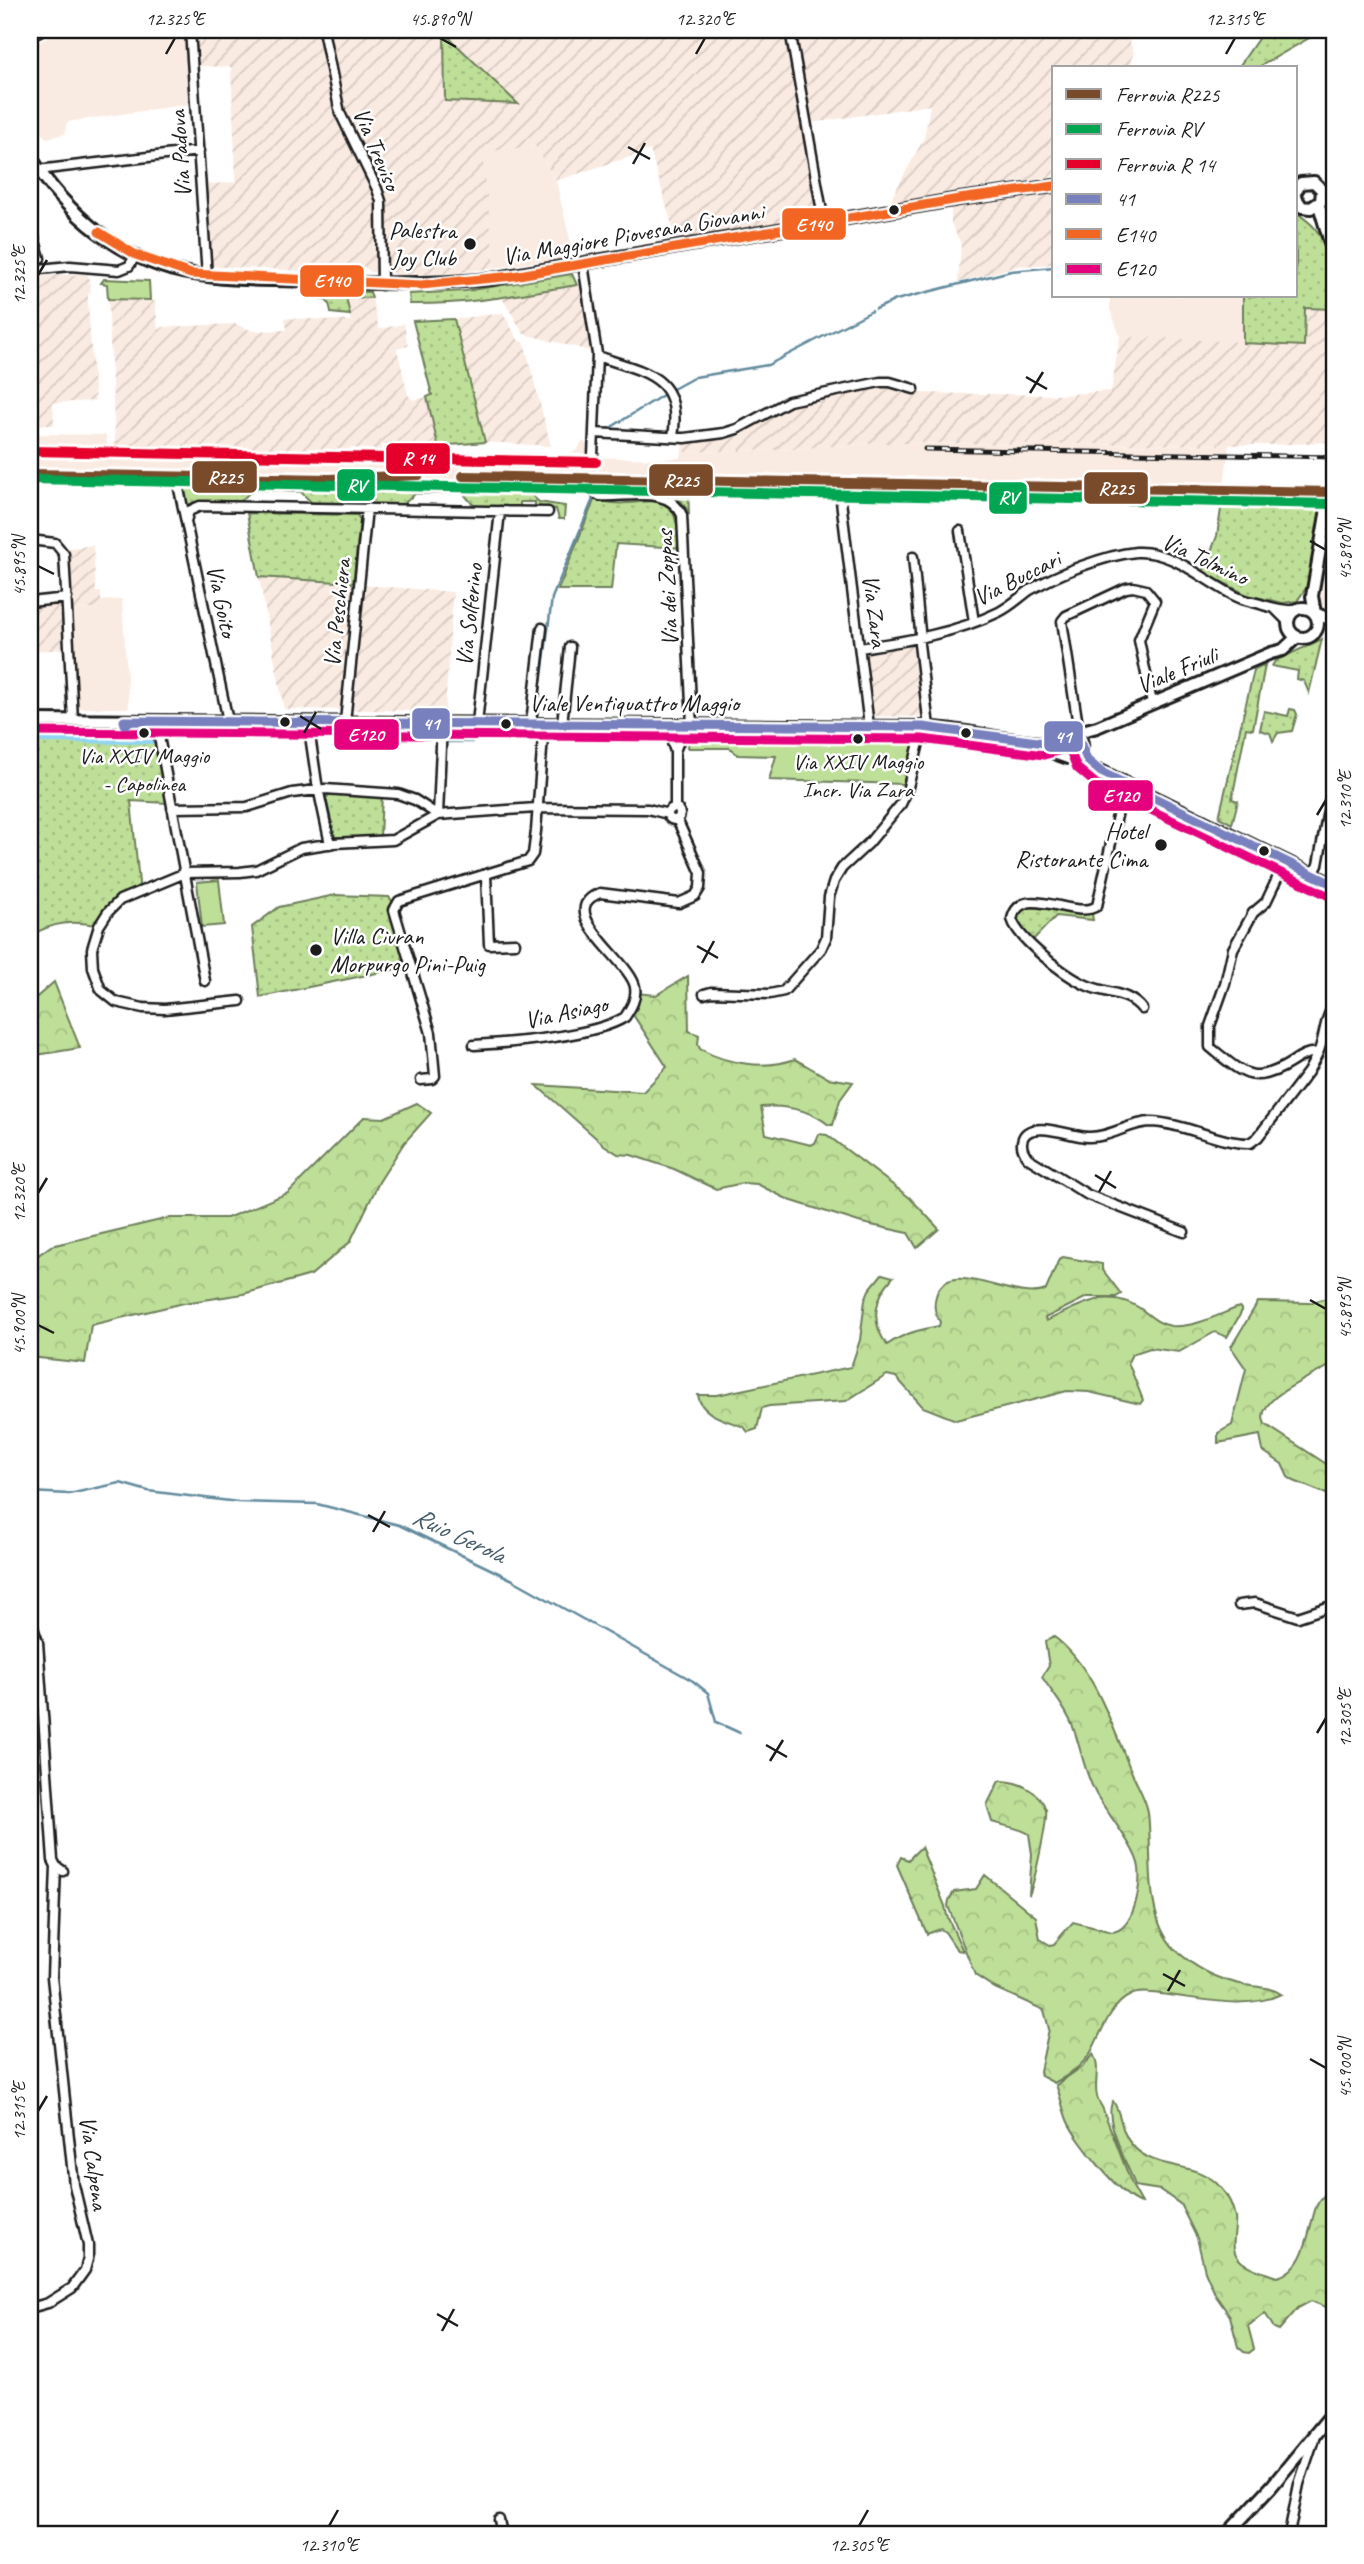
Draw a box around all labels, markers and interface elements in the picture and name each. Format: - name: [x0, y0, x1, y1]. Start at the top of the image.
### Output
- text: 12.325°E: [146, 8, 207, 30]
- text: 45.890°N: [410, 8, 473, 30]
- text: 12.320°E: [676, 8, 737, 30]
- text: 12.315°E: [1206, 8, 1267, 30]
- legend: [1052, 66, 1298, 298]
- text: Ferrovia R225: [1116, 82, 1221, 108]
- street label: Via Treviso: [346, 103, 409, 197]
- street label: Via Padova: [162, 108, 198, 199]
- text: Ferrovia RV: [1116, 116, 1206, 142]
- text: Ferrovia R 14: [1116, 152, 1218, 178]
- text: 41: [1116, 186, 1136, 212]
- street label: Via Maggiore Piovesana Giovanni: [500, 196, 769, 272]
- unlabelled marker: [887, 203, 901, 217]
- line badge: E140: [781, 207, 847, 241]
- text: E140: [796, 213, 834, 237]
- place label: Palestra Joy Club: [389, 215, 458, 273]
- text: E140: [1116, 222, 1157, 248]
- marker: Palestra Joy Club: [462, 236, 478, 252]
- text: 12.325°E: [8, 243, 30, 304]
- text: E120: [1116, 256, 1157, 282]
- line badge: E140: [299, 264, 365, 298]
- text: E140: [314, 269, 352, 293]
- line badge: R 14: [385, 442, 451, 475]
- text: R 14: [402, 447, 436, 471]
- line badge: R225: [191, 460, 258, 494]
- line badge: R225: [648, 463, 714, 497]
- text: R225: [207, 466, 245, 490]
- line badge: RV: [336, 468, 376, 502]
- text: R225: [663, 469, 701, 493]
- line badge: R225: [1083, 471, 1149, 505]
- text: RV: [346, 474, 371, 498]
- text: R225: [1098, 477, 1136, 501]
- line badge: RV: [988, 481, 1028, 515]
- text: RV: [998, 486, 1023, 510]
- text: 45.890°N: [1334, 517, 1356, 580]
- street label: Via dei Zoppas: [649, 526, 685, 647]
- street label: Via Tolmino: [1157, 526, 1255, 593]
- text: 45.895°N: [8, 533, 30, 596]
- street label: Via Buccari: [969, 542, 1068, 613]
- street label: Via Peschiera: [316, 555, 358, 669]
- street label: Via Solferino: [449, 561, 489, 668]
- street label: Via Goito: [200, 562, 245, 642]
- street label: Via Zara: [856, 573, 895, 651]
- street label: Viale Friuli: [1132, 638, 1225, 700]
- street label: Viale Ventiquattro Maggio: [529, 688, 742, 718]
- line badge: 41: [411, 707, 451, 740]
- text: 41: [422, 712, 442, 736]
- unlabelled marker: [278, 715, 292, 729]
- unlabelled marker: [499, 717, 513, 731]
- line badge: E120: [333, 718, 400, 751]
- line badge: 41: [1043, 720, 1084, 753]
- text: E120: [348, 723, 386, 747]
- text: 41: [1054, 725, 1074, 749]
- marker: Via XXIV Maggio - Capolinea: [137, 726, 151, 740]
- unlabelled marker: [959, 726, 973, 740]
- marker: Via XXIV Maggio Incr. Via Zara: [851, 732, 865, 746]
- place label: Via XXIV Maggio - Capolinea: [79, 742, 211, 798]
- place label: Via XXIV Maggio Incr. Via Zara: [793, 748, 925, 804]
- text: 12.310°E: [1334, 768, 1356, 829]
- line badge: E120: [1087, 779, 1154, 812]
- text: E120: [1103, 784, 1141, 808]
- place label: Hotel Ristorante Cima: [1015, 816, 1151, 874]
- marker: Hotel Ristorante Cima: [1153, 837, 1169, 853]
- unlabelled marker: [1257, 844, 1271, 858]
- place label: Villa Civran Morpurgo Pini-Puig: [330, 921, 487, 979]
- marker: Villa Civran Morpurgo Pini-Puig: [308, 942, 324, 958]
- street label: Via Asiago: [522, 988, 612, 1035]
- text: 12.320°E: [8, 1161, 30, 1222]
- text: 45.895°N: [1334, 1276, 1356, 1339]
- text: 45.900°N: [8, 1292, 30, 1355]
- water label: Ruio Gerola: [408, 1499, 513, 1572]
- text: 12.305°E: [1334, 1686, 1356, 1747]
- text: 45.900°N: [1334, 2035, 1356, 2098]
- text: 12.315°E: [8, 2079, 30, 2140]
- street label: Via Calpena: [73, 2114, 116, 2213]
- text: 12.310°E: [300, 2534, 361, 2556]
- text: 12.305°E: [830, 2534, 891, 2556]

